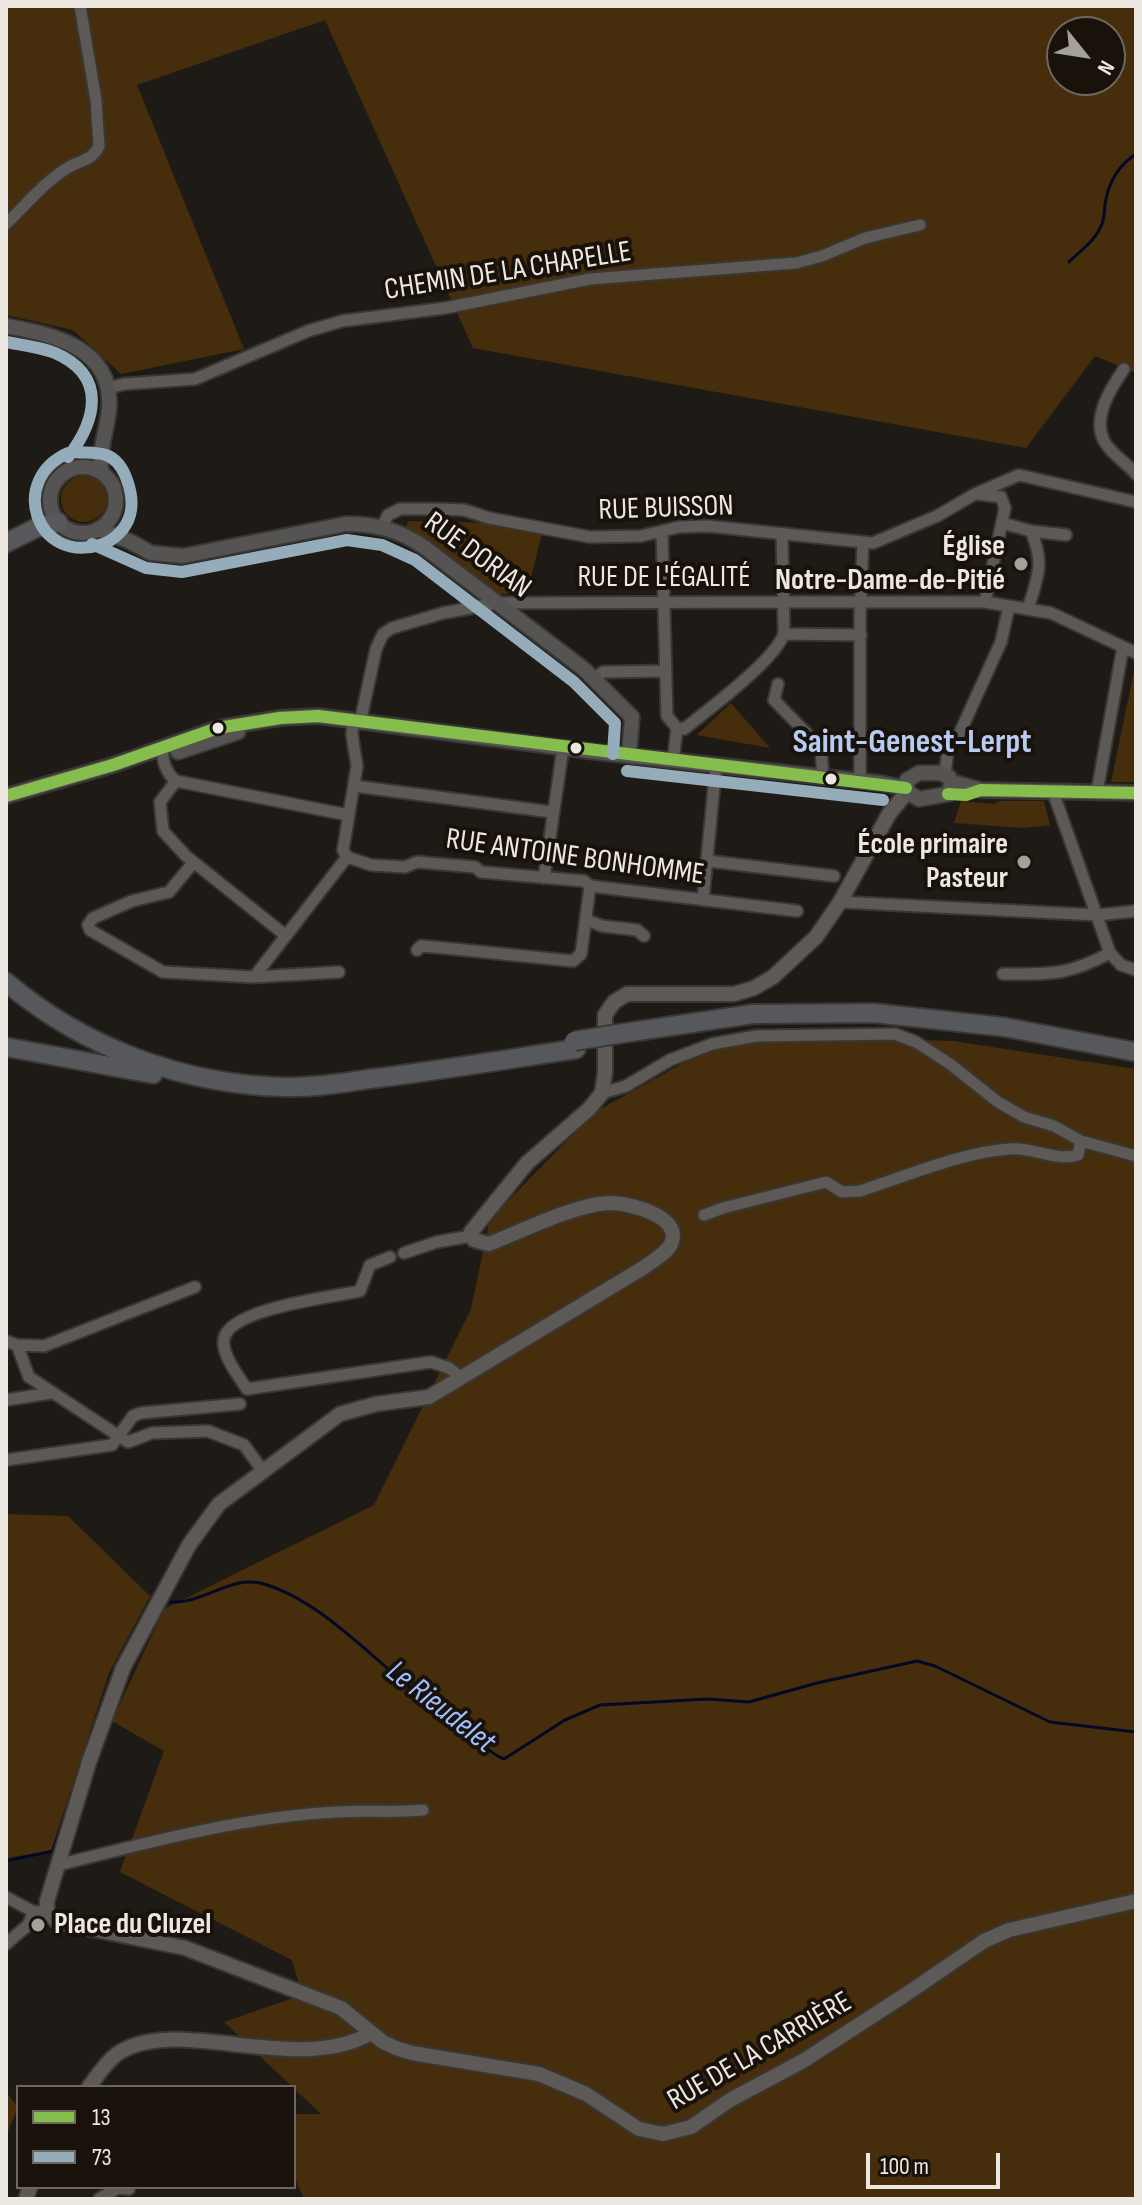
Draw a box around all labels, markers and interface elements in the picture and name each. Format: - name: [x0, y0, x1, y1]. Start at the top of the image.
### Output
- north arrow: [1046, 16, 1126, 96]
- text: N: [1091, 55, 1120, 79]
- street label: CHEMIN DE LA CHAPELLE: [382, 235, 634, 309]
- street label: RUE BUISSON: [598, 489, 734, 529]
- street label: RUE DORIAN: [417, 505, 537, 607]
- place label: Église Notre-Dame-de-Pitié: [775, 529, 1005, 600]
- marker: Église Notre-Dame-de-Pitié: [1012, 555, 1030, 573]
- street label: RUE DE L'ÉGALITÉ: [577, 560, 751, 596]
- unlabelled marker: [210, 720, 226, 736]
- district label: Saint-Genest-Lerpt: [792, 723, 1032, 763]
- unlabelled marker: [568, 740, 584, 756]
- unlabelled marker: [823, 771, 839, 787]
- street label: RUE ANTOINE BONHOMME: [444, 822, 706, 894]
- place label: École primaire Pasteur: [858, 827, 1008, 898]
- marker: École primaire Pasteur: [1015, 853, 1033, 871]
- water label: Le Rieudelet: [378, 1653, 502, 1763]
- place label: Place du Cluzel: [54, 1907, 211, 1943]
- marker: Place du Cluzel: [29, 1916, 47, 1934]
- street label: RUE DE LA CARRIÈRE: [662, 1985, 858, 2119]
- legend: [16, 2085, 296, 2189]
- text: 13: [92, 2103, 110, 2132]
- scale bar: [870, 2137, 1004, 2187]
- text: 73: [92, 2143, 112, 2172]
- text: 100 m: [880, 2152, 929, 2181]

